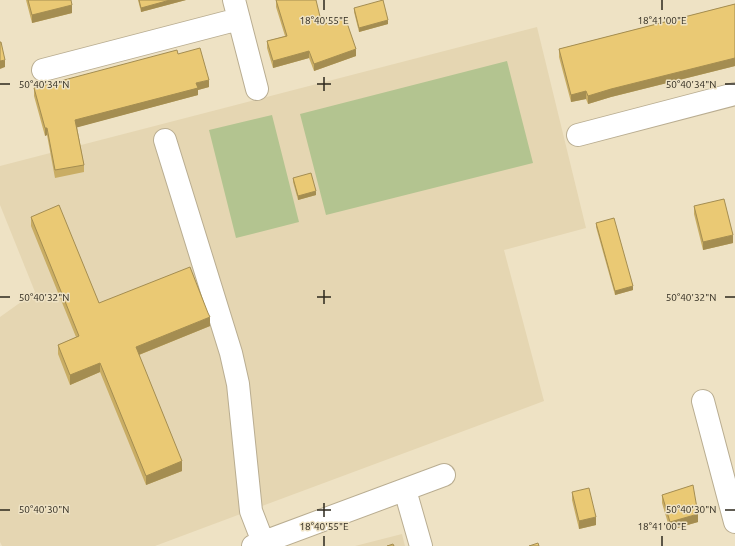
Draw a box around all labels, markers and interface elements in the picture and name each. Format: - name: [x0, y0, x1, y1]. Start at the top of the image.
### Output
- text: 18°40'55"E: [299, 15, 349, 26]
- text: 18°41'00"E: [637, 15, 687, 26]
- text: 50°40'34"N: [19, 79, 69, 90]
- text: 50°40'34"N: [666, 79, 716, 90]
- text: 50°40'32"N: [19, 292, 69, 303]
- text: 50°40'32"N: [666, 292, 716, 303]
- text: 50°40'30"N: [19, 504, 69, 515]
- text: 50°40'30"N: [666, 504, 716, 515]
- text: 18°40'55"E: [299, 521, 349, 532]
- text: 18°41'00"E: [637, 521, 687, 532]

